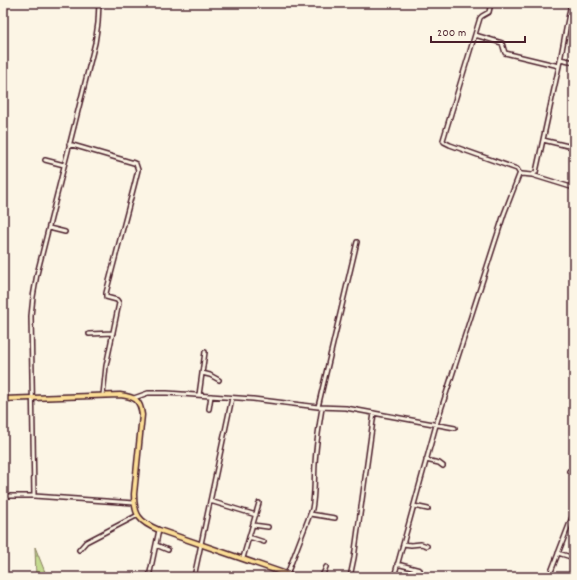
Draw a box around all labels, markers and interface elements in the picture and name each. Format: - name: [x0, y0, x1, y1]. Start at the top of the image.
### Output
- scale bar: [431, 18, 525, 44]
- text: 200 m: [437, 25, 466, 42]

